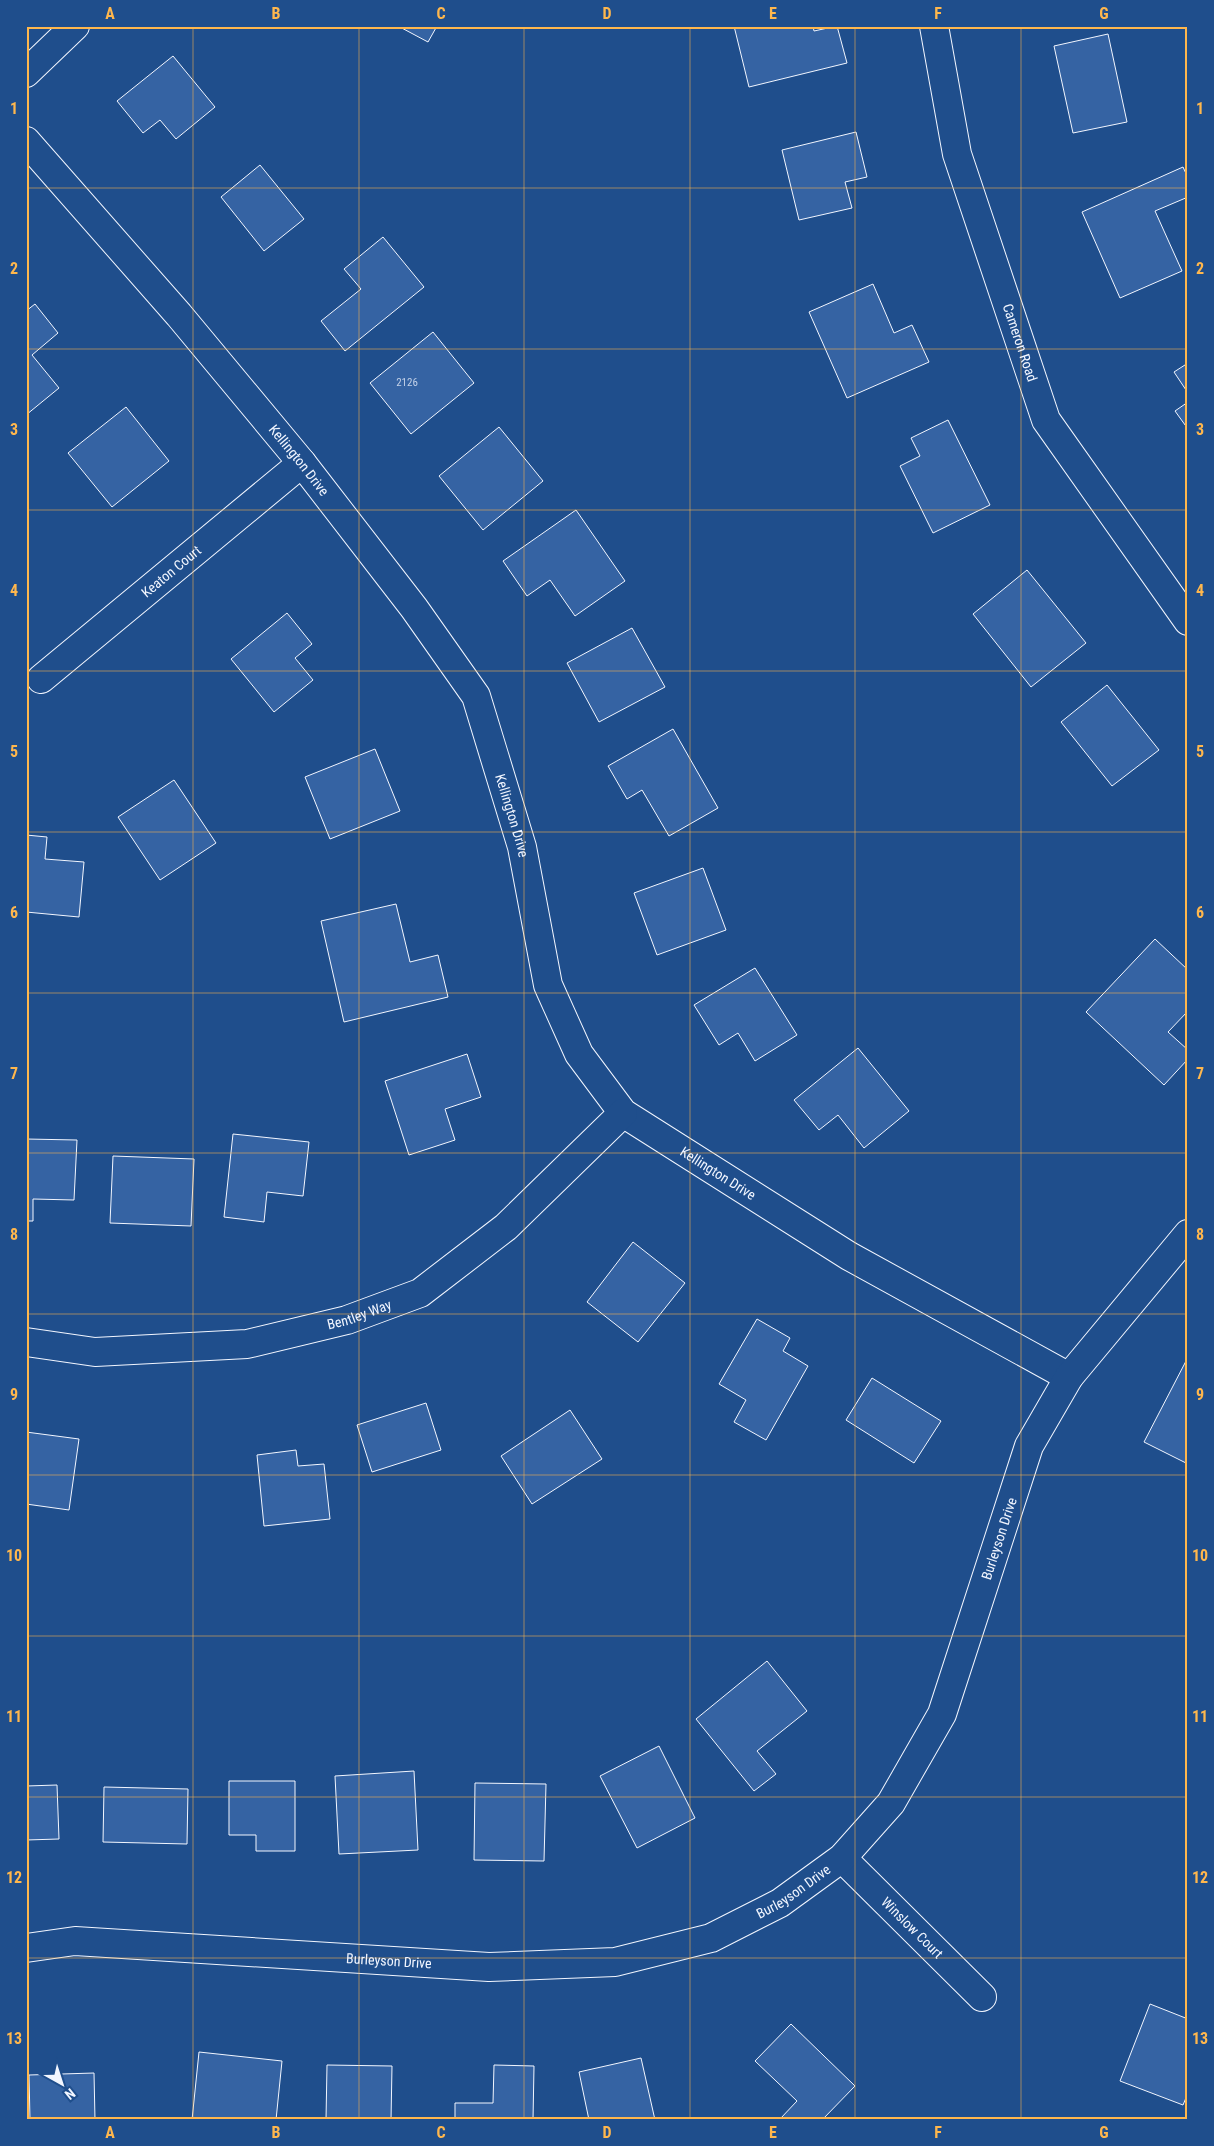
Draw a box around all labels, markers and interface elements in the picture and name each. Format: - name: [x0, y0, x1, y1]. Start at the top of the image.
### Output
- text: A: [105, 4, 115, 23]
- text: B: [272, 4, 281, 23]
- text: C: [436, 4, 446, 23]
- text: D: [602, 4, 612, 23]
- text: E: [769, 4, 777, 23]
- text: F: [934, 4, 942, 23]
- text: G: [1099, 4, 1109, 23]
- text: 1: [10, 99, 18, 118]
- text: 1: [1196, 99, 1204, 118]
- text: 2: [10, 259, 18, 278]
- text: 2: [1196, 259, 1204, 278]
- street label: Cameron Road: [1000, 302, 1041, 384]
- house number: 2126: [396, 376, 418, 389]
- text: 3: [10, 420, 18, 439]
- text: 3: [1196, 420, 1204, 439]
- street label: Kellington Drive: [266, 421, 332, 499]
- street label: Keaton Court: [138, 542, 204, 600]
- text: 4: [10, 581, 18, 600]
- text: 4: [1196, 581, 1204, 600]
- text: 5: [10, 742, 18, 761]
- text: 5: [1196, 742, 1204, 761]
- street label: Kellington Drive: [492, 772, 532, 859]
- text: 6: [10, 903, 18, 922]
- text: 6: [1196, 903, 1204, 922]
- text: 7: [10, 1064, 18, 1083]
- text: 7: [1196, 1064, 1204, 1083]
- street label: Kellington Drive: [677, 1143, 759, 1203]
- text: 8: [10, 1225, 18, 1244]
- text: 8: [1196, 1225, 1204, 1244]
- street label: Bentley Way: [326, 1296, 394, 1332]
- text: 9: [10, 1385, 18, 1404]
- text: 9: [1196, 1385, 1204, 1404]
- street label: Burleyson Drive: [978, 1495, 1020, 1582]
- text: 10: [6, 1546, 22, 1565]
- text: 10: [1192, 1546, 1208, 1565]
- text: 11: [6, 1707, 22, 1726]
- text: 11: [1192, 1707, 1208, 1726]
- street label: Burleyson Drive: [754, 1861, 834, 1922]
- text: 12: [6, 1868, 22, 1887]
- text: 12: [1192, 1868, 1208, 1887]
- street label: Winslow Court: [878, 1894, 946, 1962]
- street label: Burleyson Drive: [346, 1950, 433, 1971]
- text: 13: [6, 2029, 22, 2048]
- text: 13: [1192, 2029, 1208, 2048]
- north arrow: [38, 2058, 88, 2108]
- text: N: [62, 2085, 79, 2103]
- text: A: [105, 2123, 115, 2142]
- text: B: [272, 2123, 281, 2142]
- text: C: [436, 2123, 446, 2142]
- text: D: [602, 2123, 612, 2142]
- text: E: [769, 2123, 777, 2142]
- text: F: [934, 2123, 942, 2142]
- text: G: [1099, 2123, 1109, 2142]

